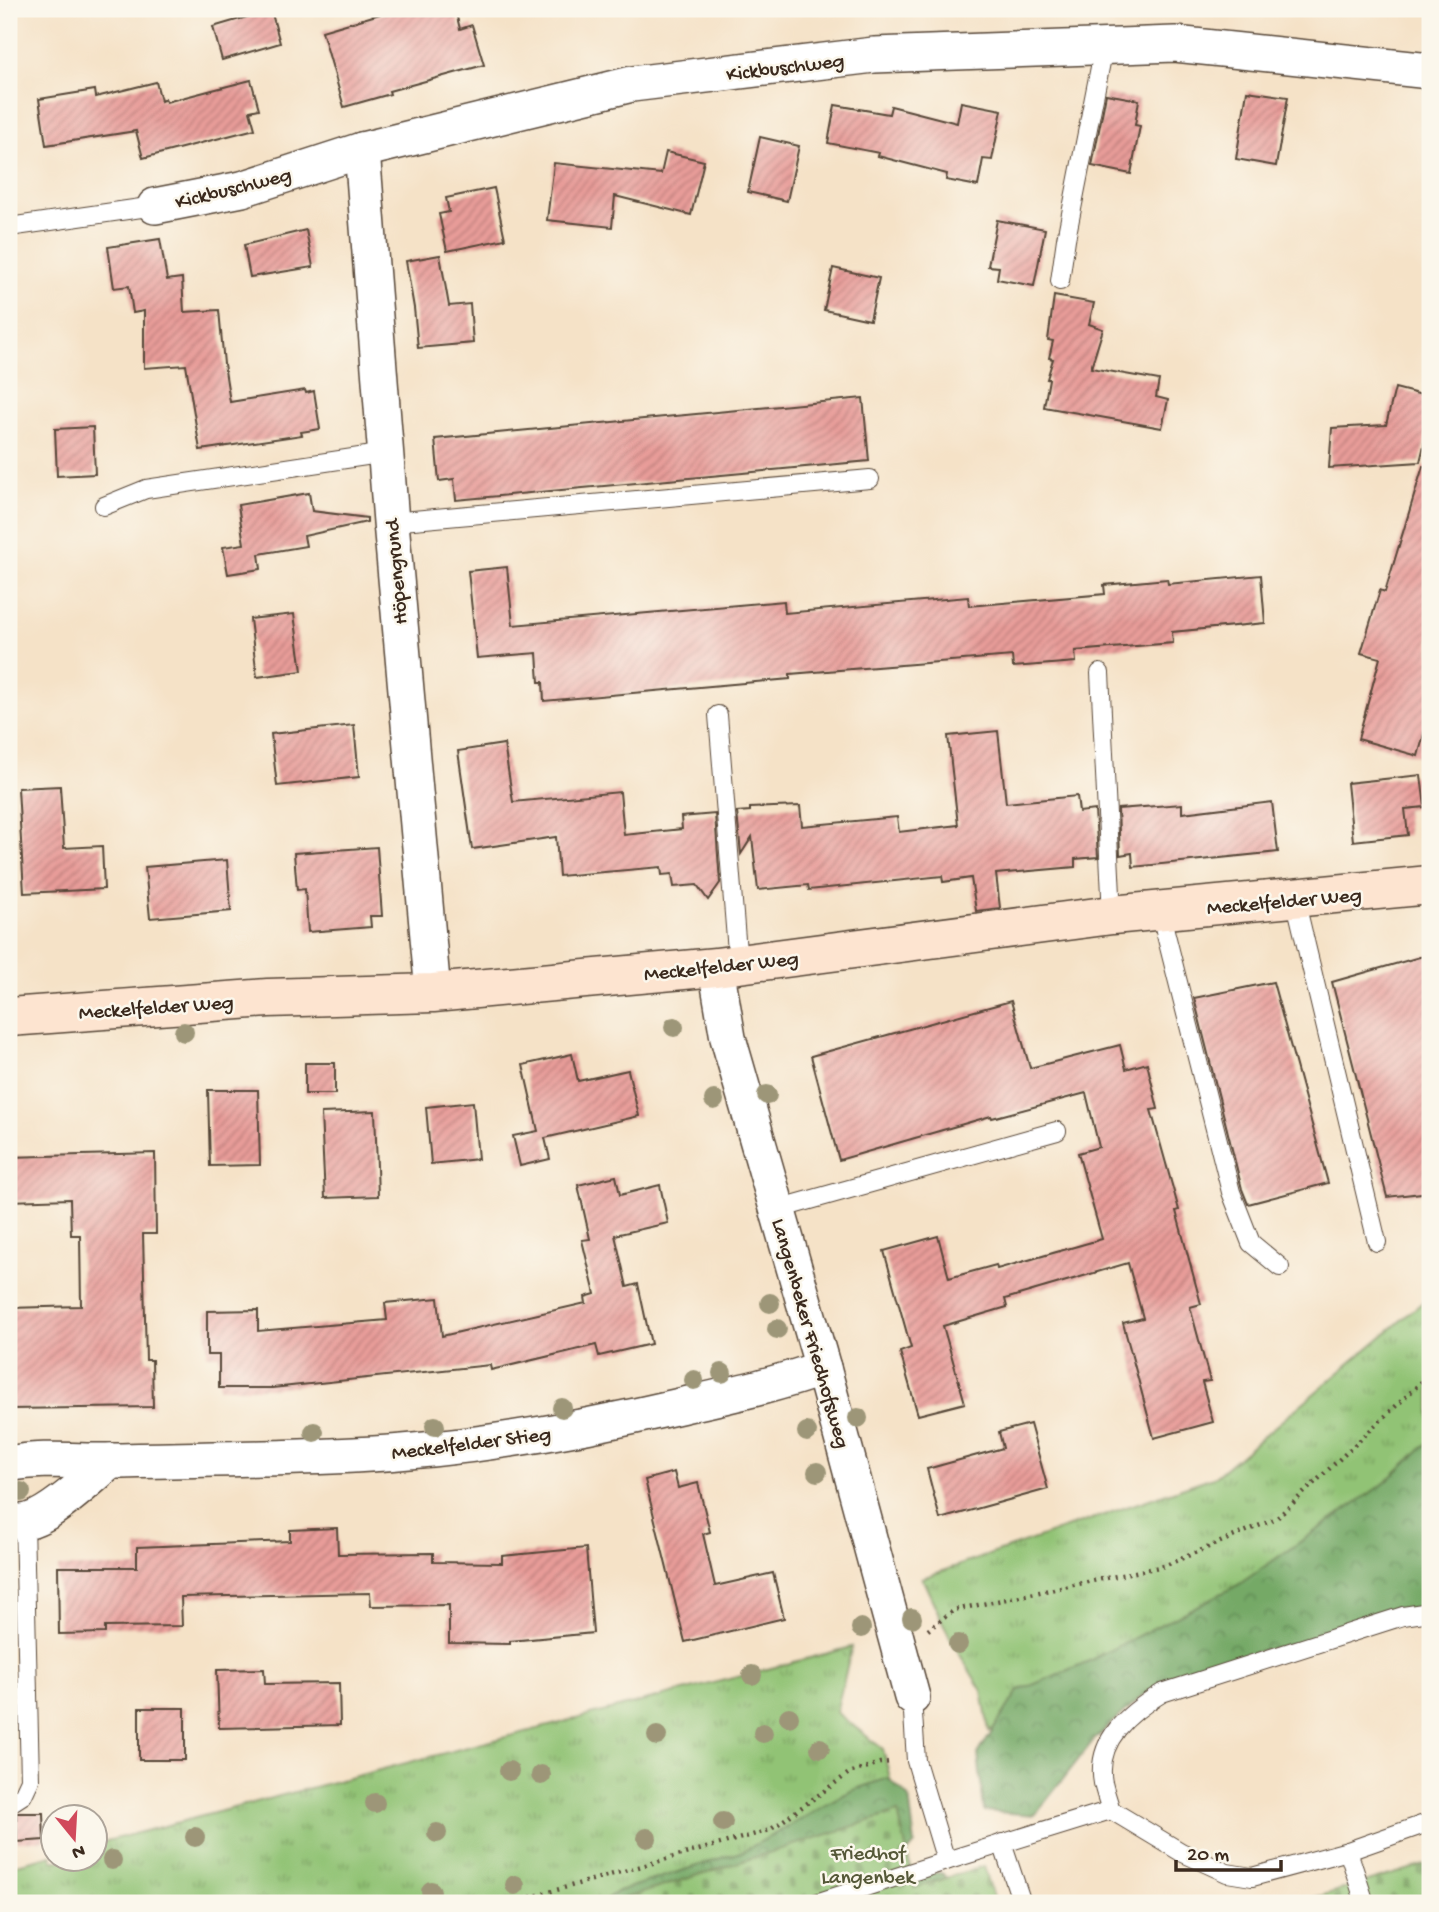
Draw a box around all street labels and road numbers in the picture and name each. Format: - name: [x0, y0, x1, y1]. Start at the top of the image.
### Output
- street label: Kickbuschweg: [725, 50, 846, 89]
- street label: Kickbuschweg: [173, 164, 295, 217]
- street label: Höpengrund: [381, 516, 416, 625]
- street label: Meckelfelder Weg: [1206, 884, 1363, 923]
- street label: Meckelfelder Weg: [643, 948, 800, 989]
- street label: Meckelfelder Weg: [78, 992, 235, 1027]
- street label: Langenbeker Friedhofsweg: [764, 1216, 853, 1452]
- street label: Meckelfelder Stieg: [390, 1423, 553, 1468]

